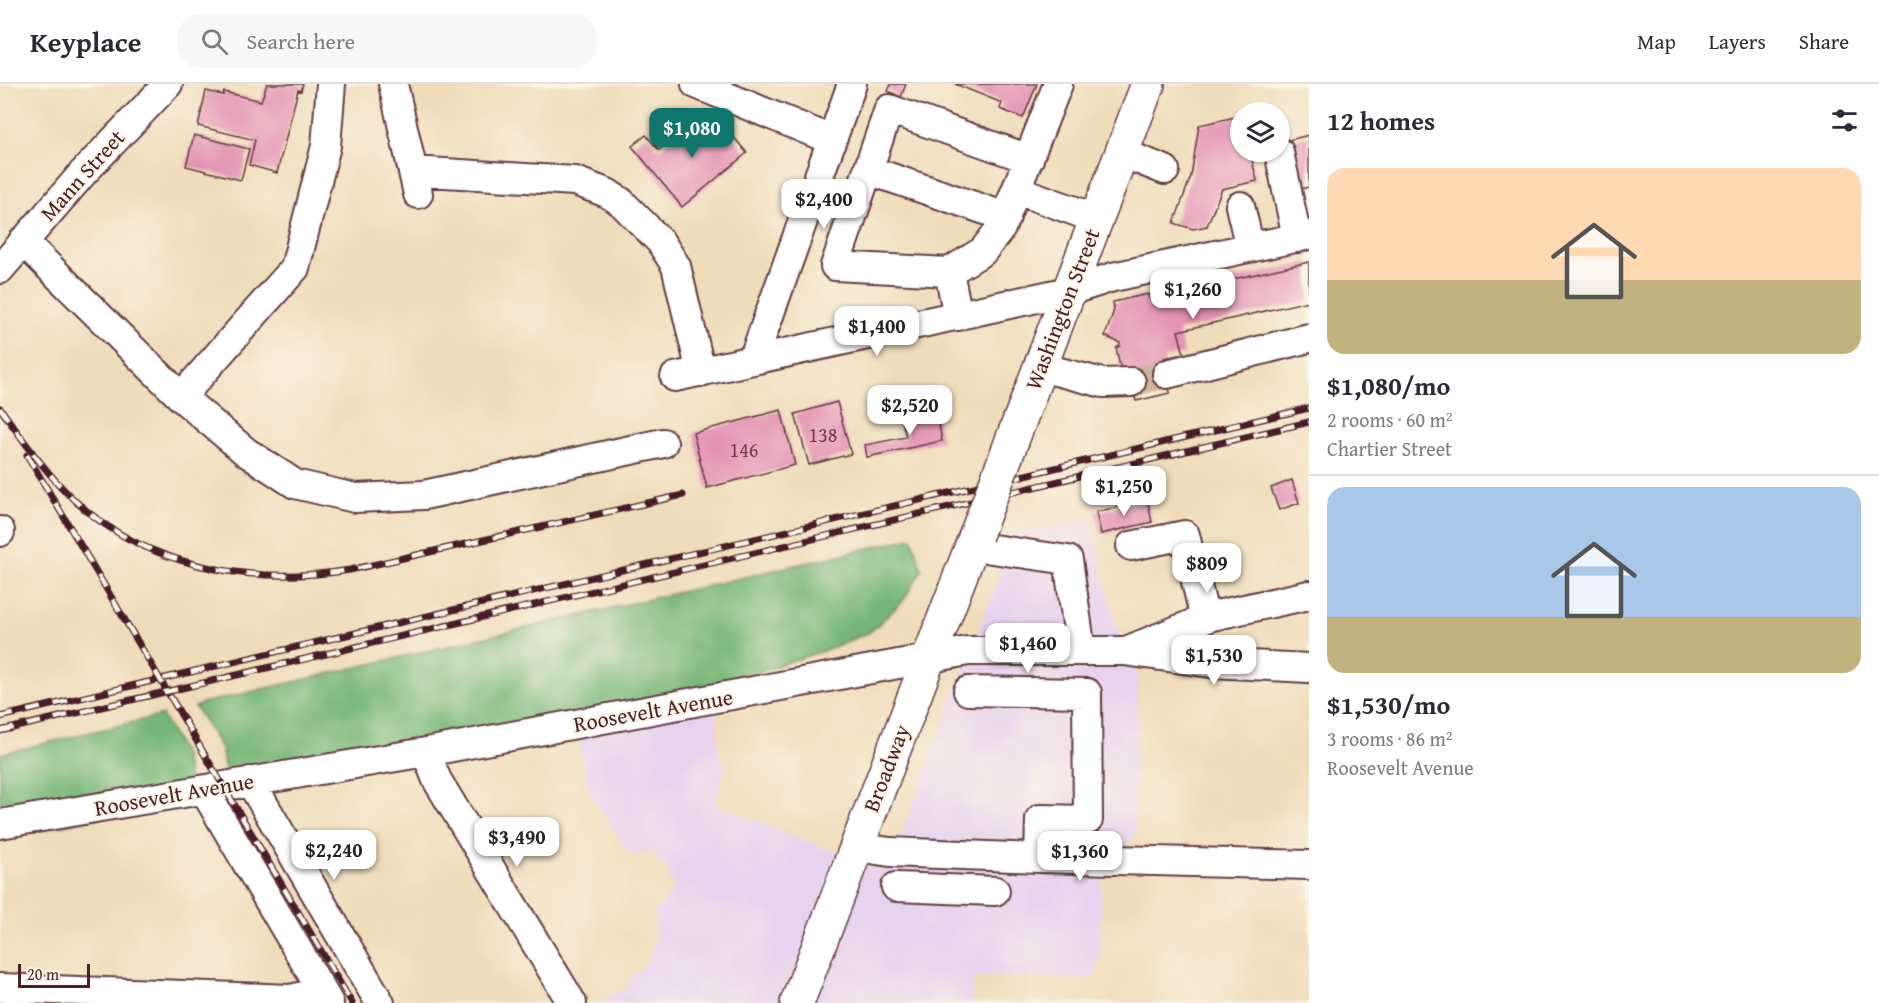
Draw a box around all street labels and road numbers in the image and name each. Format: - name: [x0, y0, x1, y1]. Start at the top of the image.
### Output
- street label: Mann Street: [32, 122, 132, 228]
- street label: Washington Street: [1016, 223, 1108, 394]
- street label: Roosevelt Avenue: [571, 680, 735, 740]
- street label: Broadway: [855, 720, 917, 816]
- street label: Roosevelt Avenue: [92, 764, 256, 824]

